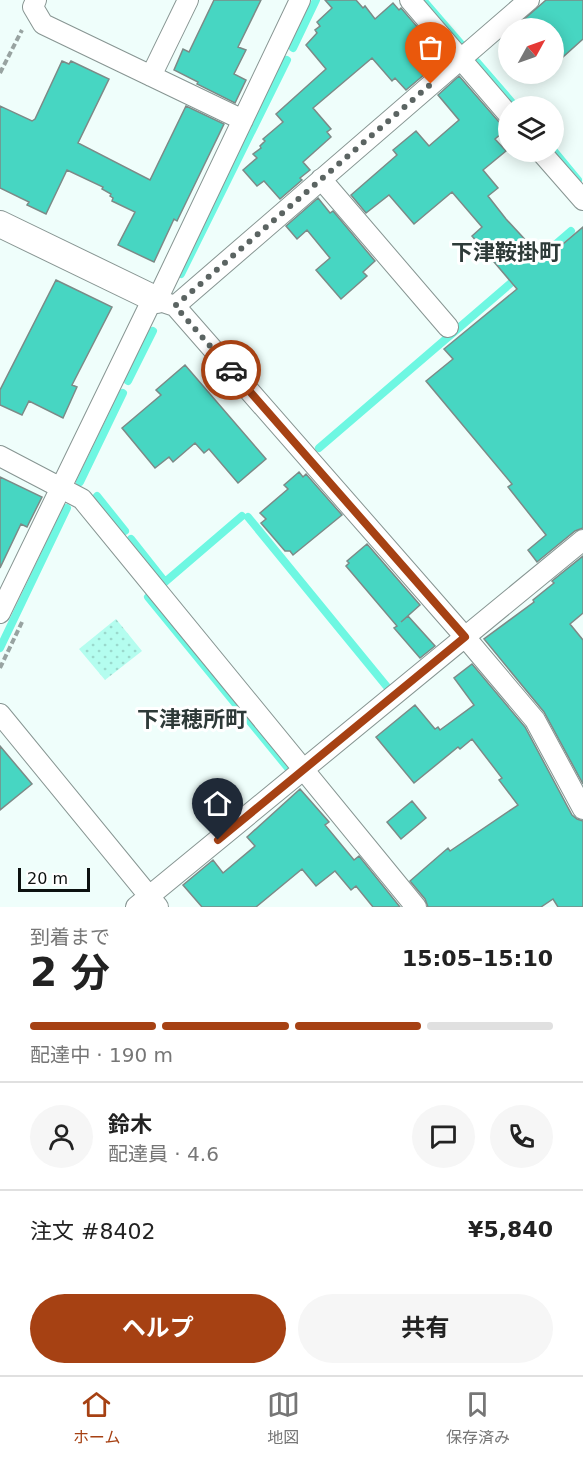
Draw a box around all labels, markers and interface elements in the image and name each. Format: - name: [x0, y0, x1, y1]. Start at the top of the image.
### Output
- north arrow: [498, 18, 564, 84]
- map controls: [498, 18, 564, 162]
- pin: [405, 22, 456, 84]
- icon: bag: [414, 31, 447, 64]
- button: layers: [498, 96, 564, 162]
- district label: 下津鞍掛町: [451, 240, 561, 265]
- courier: [201, 340, 261, 400]
- icon: car: [215, 354, 248, 387]
- district label: 下津穂所町: [137, 707, 247, 732]
- pin: [192, 778, 243, 840]
- icon: home: [201, 787, 234, 820]
- scale bar: [18, 865, 90, 892]
- text: 20 m: [27, 869, 68, 888]
- text: 到着まで: [30, 925, 110, 949]
- text: 15:05–15:10: [402, 946, 553, 971]
- text: 2 分: [30, 950, 110, 995]
- text: 配達中 · 190 m: [30, 1043, 173, 1067]
- button: person: [30, 1105, 93, 1168]
- button: chat: [412, 1105, 475, 1168]
- button: phone: [490, 1105, 553, 1168]
- text: 鈴木: [108, 1112, 152, 1137]
- text: 配達員 · 4.6: [108, 1142, 219, 1166]
- text: ¥5,840: [468, 1217, 553, 1242]
- text: 注文 #8402: [30, 1219, 155, 1244]
- button: ヘルプ: [30, 1294, 286, 1363]
- button: 共有: [298, 1294, 553, 1363]
- tab: ホーム: [73, 1388, 121, 1448]
- tab: 地図: [267, 1388, 300, 1448]
- tab: 保存済み: [446, 1388, 510, 1448]

